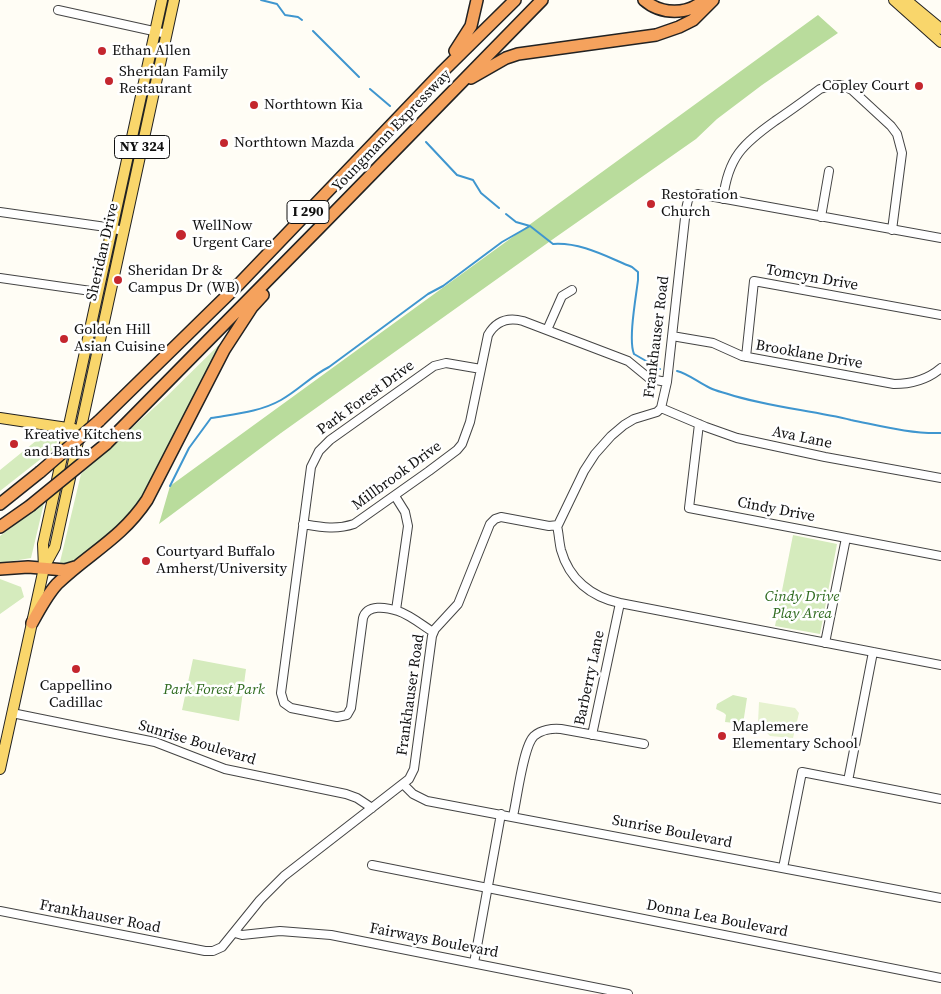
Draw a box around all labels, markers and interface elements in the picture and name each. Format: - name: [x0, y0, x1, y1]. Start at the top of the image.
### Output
- place label: Ethan Allen: [112, 42, 191, 60]
- marker: Ethan Allen: [96, 45, 108, 57]
- place label: Sheridan Family Restaurant: [119, 63, 228, 98]
- street label: Youngmann Expressway: [329, 66, 455, 196]
- marker: Sheridan Family Restaurant: [103, 75, 115, 87]
- place label: Copley Court: [822, 77, 909, 95]
- marker: Copley Court: [913, 80, 925, 92]
- place label: Northtown Kia: [264, 96, 363, 114]
- marker: Northtown Kia: [248, 99, 260, 111]
- place label: Northtown Mazda: [234, 134, 354, 152]
- road number: NY 324: [114, 136, 170, 158]
- marker: Northtown Mazda: [218, 137, 230, 149]
- place label: Restoration Church: [661, 186, 738, 221]
- marker: Restoration Church: [645, 198, 657, 210]
- road number: I 290: [287, 200, 329, 223]
- street label: Sheridan Drive: [83, 201, 123, 303]
- place label: WellNow Urgent Care: [192, 217, 272, 252]
- marker: WellNow Urgent Care: [174, 228, 188, 242]
- street label: Tomcyn Drive: [764, 261, 860, 295]
- place label: Sheridan Dr & Campus Dr (WB): [128, 262, 240, 297]
- marker: Sheridan Dr & Campus Dr (WB): [112, 274, 124, 286]
- street label: Frankhauser Road: [641, 275, 673, 399]
- place label: Golden Hill Asian Cuisine: [74, 321, 165, 356]
- marker: Golden Hill Asian Cuisine: [58, 333, 70, 345]
- street label: Brooklane Drive: [754, 337, 864, 373]
- street label: Park Forest Drive: [314, 357, 418, 439]
- street label: Ava Lane: [770, 423, 834, 453]
- place label: Kreative Kitchens and Baths: [24, 426, 142, 461]
- marker: Kreative Kitchens and Baths: [8, 438, 20, 450]
- street label: Millbrook Drive: [349, 438, 445, 514]
- street label: Cindy Drive: [736, 494, 816, 526]
- place label: Courtyard Buffalo Amherst/University: [156, 543, 287, 578]
- marker: Courtyard Buffalo Amherst/University: [140, 555, 152, 567]
- park label: Cindy Drive Play Area: [765, 588, 839, 623]
- street label: Barberry Lane: [571, 629, 609, 727]
- street label: Frankhauser Road: [394, 633, 428, 757]
- marker: Cappellino Cadillac: [70, 663, 82, 675]
- place label: Cappellino Cadillac: [40, 677, 112, 712]
- park label: Park Forest Park: [163, 681, 265, 699]
- street label: Sunrise Boulevard: [136, 717, 258, 769]
- place label: Maplemere Elementary School: [732, 718, 858, 753]
- marker: Maplemere Elementary School: [716, 730, 728, 742]
- street label: Sunrise Boulevard: [611, 812, 733, 852]
- street label: Frankhauser Road: [38, 896, 162, 938]
- street label: Donna Lea Boulevard: [645, 896, 789, 942]
- street label: Fairways Boulevard: [368, 920, 500, 962]

